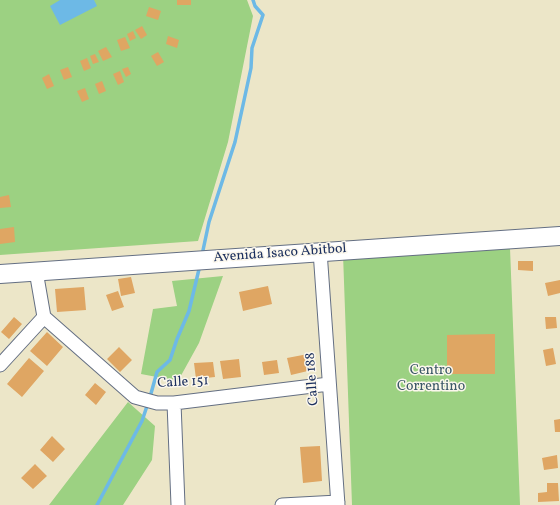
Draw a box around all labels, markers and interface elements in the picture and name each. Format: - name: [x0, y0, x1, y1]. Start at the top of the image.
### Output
- street label: Avenida Isaco Abitbol: [213, 241, 347, 267]
- street label: Calle 188: [303, 352, 323, 406]
- park label: Centro Correntino: [397, 363, 465, 396]
- street label: Calle 151: [157, 373, 209, 393]

